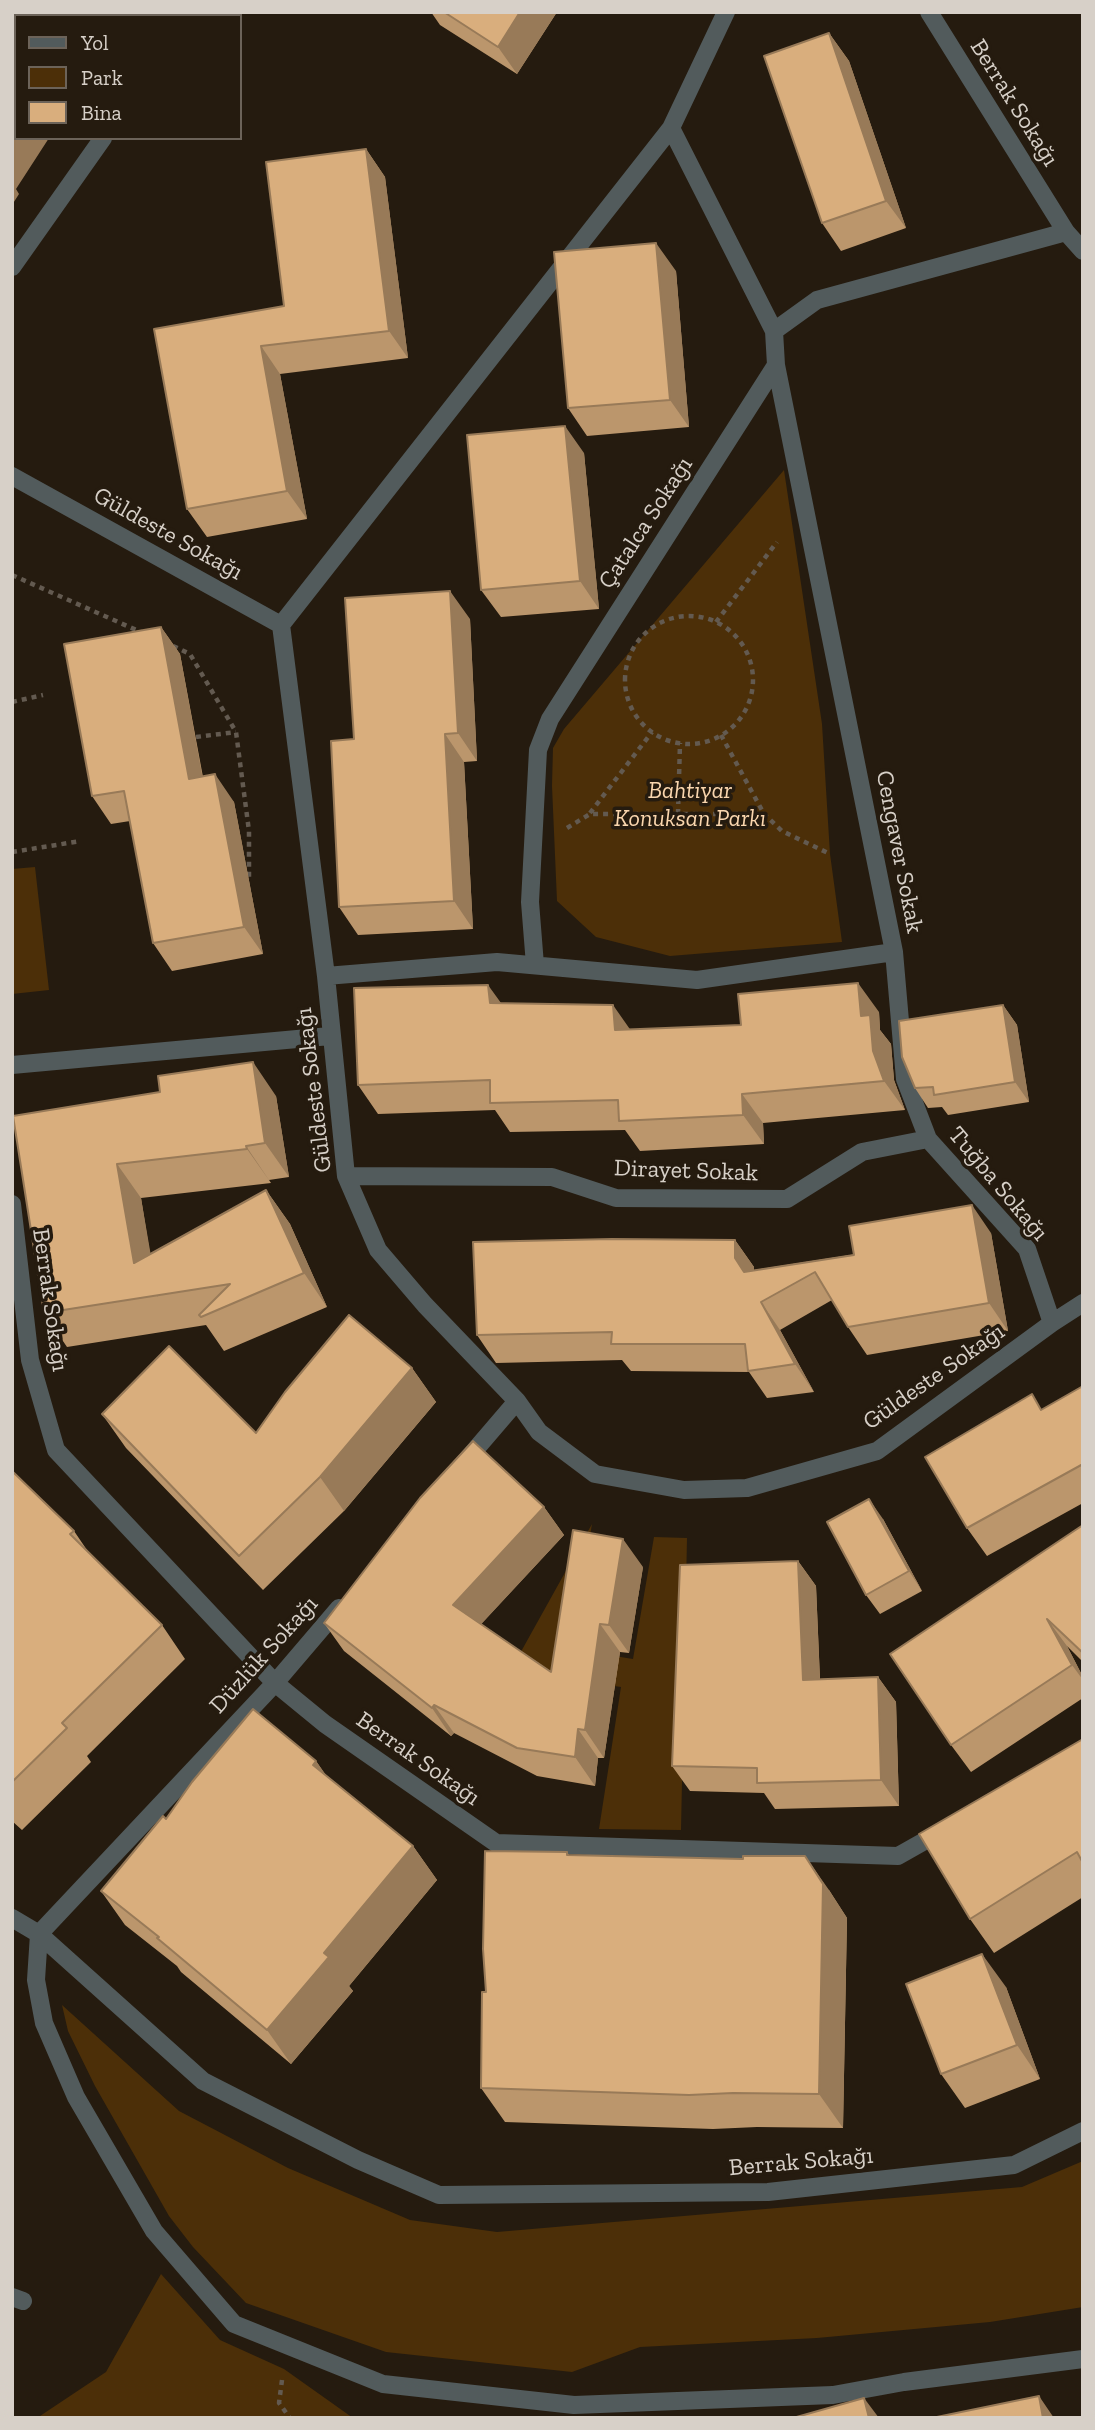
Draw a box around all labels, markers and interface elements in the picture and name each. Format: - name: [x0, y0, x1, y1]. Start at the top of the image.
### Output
- legend: [14, 14, 242, 140]
- text: Yol: [81, 30, 109, 55]
- street label: Berrak Sokağı: [964, 34, 1064, 172]
- text: Park: [81, 65, 123, 90]
- text: Bina: [81, 100, 122, 125]
- street label: Çatalca Sokağı: [593, 452, 699, 594]
- street label: Güldeste Sokağı: [88, 481, 248, 587]
- street label: Cengaver Sokak: [869, 768, 929, 936]
- park label: Bahtiyar Konuksan Parkı: [614, 777, 766, 833]
- street label: Güldeste Sokağı: [290, 1006, 338, 1174]
- street label: Tuğba Sokağı: [942, 1121, 1054, 1247]
- street label: Dirayet Sokak: [614, 1154, 758, 1188]
- street label: Berrak Sokağı: [26, 1226, 74, 1374]
- street label: Güldeste Sokağı: [858, 1318, 1010, 1436]
- street label: Düzlük Sokağı: [204, 1590, 324, 1720]
- street label: Berrak Sokağı: [351, 1706, 485, 1812]
- street label: Berrak Sokağı: [728, 2141, 874, 2183]

